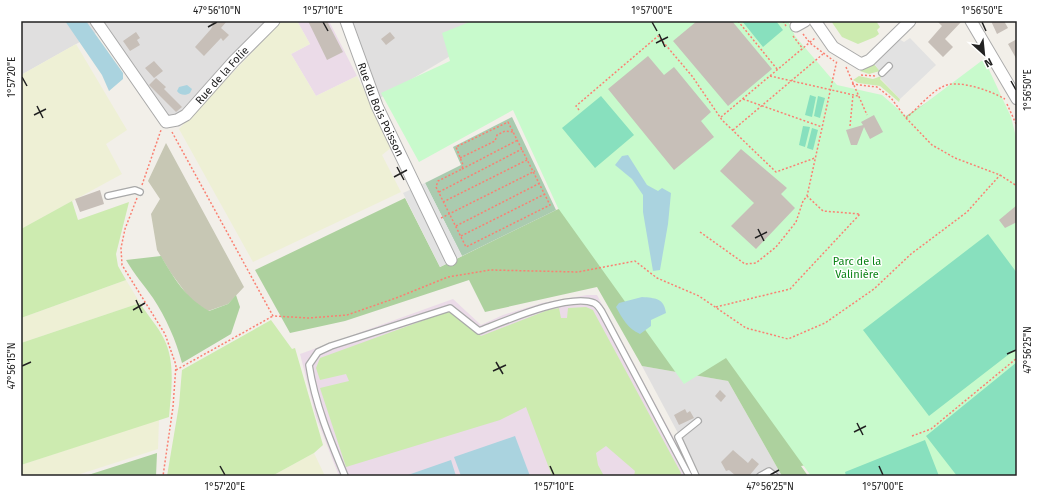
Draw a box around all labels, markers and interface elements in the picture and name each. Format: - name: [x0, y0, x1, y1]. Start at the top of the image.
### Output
- text: 47°56'10"N: [193, 5, 241, 17]
- text: 1°57'10"E: [303, 5, 343, 17]
- text: 1°57'00"E: [631, 5, 673, 17]
- text: 1°56'50"E: [961, 5, 1003, 17]
- north arrow: [964, 34, 1004, 74]
- street label: Rue de la Folie: [193, 44, 252, 107]
- text: N: [982, 55, 995, 70]
- text: 1°57'20"E: [6, 57, 18, 97]
- street label: Rue du Bois Poisson: [355, 61, 406, 159]
- text: 1°56'50"E: [1022, 69, 1034, 111]
- park label: Parc de la Valinière: [833, 255, 881, 281]
- text: 47°56'25"N: [1022, 326, 1034, 374]
- text: 47°56'15"N: [6, 342, 18, 390]
- text: 1°57'20"E: [205, 481, 245, 493]
- text: 1°57'10"E: [534, 481, 574, 493]
- text: 47°56'25"N: [746, 481, 794, 493]
- text: 1°57'00"E: [862, 481, 904, 493]

